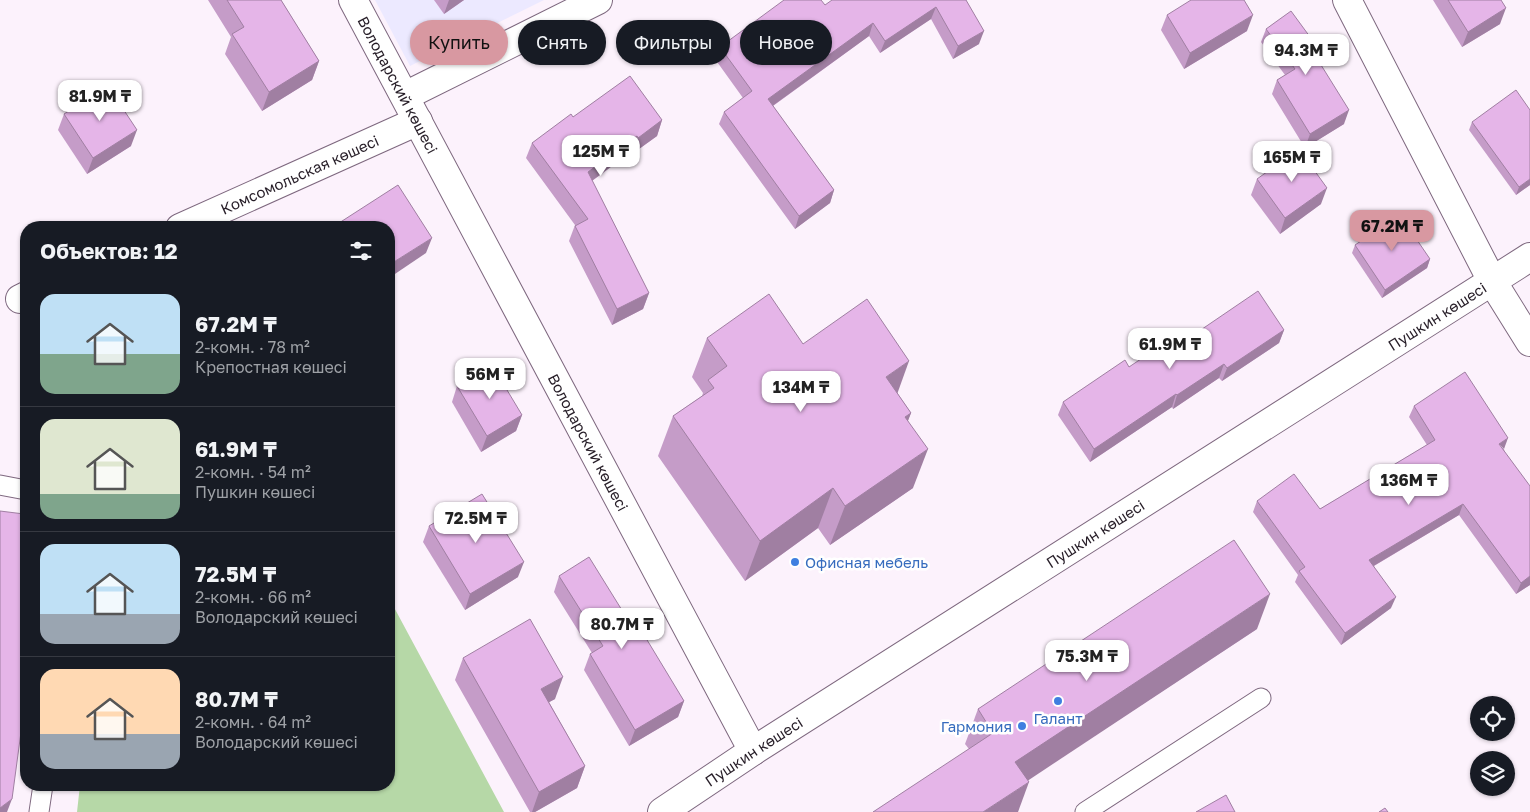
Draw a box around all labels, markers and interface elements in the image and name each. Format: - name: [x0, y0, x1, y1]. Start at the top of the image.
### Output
- street label: Володарский көшесі: [354, 13, 442, 156]
- chip: Купить: [410, 20, 508, 65]
- chip: Снять: [518, 20, 606, 65]
- chip: Фильтры: [616, 20, 730, 65]
- chip: Новое: [740, 20, 832, 65]
- pin: 94.3M ₸: [1260, 34, 1352, 76]
- text: 94.3M ₸: [1274, 40, 1338, 60]
- pin: 81.9M ₸: [54, 80, 146, 122]
- text: 81.9M ₸: [69, 86, 131, 106]
- street label: Комсомольская көшесі: [218, 131, 381, 218]
- pin: 125M ₸: [560, 134, 642, 177]
- pin: 165M ₸: [1251, 140, 1333, 183]
- text: 125M ₸: [573, 141, 629, 161]
- text: 165M ₸: [1264, 147, 1320, 167]
- pin: 67.2M ₸: [1346, 210, 1438, 252]
- text: 67.2M ₸: [1361, 216, 1423, 236]
- icon: filters: [347, 237, 375, 265]
- text: Объектов: 12: [40, 238, 178, 264]
- street label: Пушкин көшесі: [1384, 278, 1489, 354]
- text: 67.2M ₸: [195, 311, 277, 337]
- icon: home: [80, 314, 140, 374]
- pin: 61.9M ₸: [1124, 328, 1216, 370]
- text: 61.9M ₸: [1139, 334, 1201, 354]
- text: 2-комн. · 78 m²: [195, 337, 310, 357]
- text: Крепостная көшесі: [195, 357, 347, 377]
- pin: 56M ₸: [455, 358, 525, 400]
- text: 56M ₸: [466, 364, 514, 384]
- pin: 134M ₸: [760, 370, 842, 413]
- street label: Володарский көшесі: [545, 371, 632, 514]
- text: 134M ₸: [773, 377, 829, 397]
- text: 61.9M ₸: [195, 436, 277, 462]
- icon: home: [80, 439, 140, 499]
- text: 2-комн. · 54 m²: [195, 462, 311, 482]
- pin: 136M ₸: [1368, 464, 1450, 506]
- text: 136M ₸: [1381, 470, 1437, 490]
- text: Пушкин көшесі: [195, 482, 315, 502]
- street label: Пушкин көшесі: [1043, 496, 1148, 571]
- pin: 72.5M ₸: [430, 502, 522, 544]
- text: 72.5M ₸: [445, 508, 507, 528]
- place label: Офисная мебель: [805, 553, 928, 571]
- marker: Офисная мебель: [789, 556, 801, 568]
- text: 72.5M ₸: [195, 561, 276, 587]
- icon: home: [80, 564, 140, 624]
- text: 2-комн. · 66 m²: [195, 587, 311, 607]
- text: Володарский көшесі: [195, 607, 358, 627]
- pin: 80.7M ₸: [576, 608, 668, 650]
- text: 80.7M ₸: [590, 614, 654, 634]
- pin: 75.3M ₸: [1041, 640, 1133, 682]
- text: 75.3M ₸: [1056, 646, 1118, 666]
- text: 80.7M ₸: [195, 686, 278, 712]
- icon: home: [80, 689, 140, 749]
- marker: Галант: [1052, 695, 1064, 707]
- map controls: [1470, 696, 1515, 796]
- button: locate: [1470, 696, 1515, 741]
- place label: Галант: [1033, 709, 1083, 727]
- text: 2-комн. · 64 m²: [195, 712, 311, 732]
- street label: Пушкин көшесі: [701, 713, 806, 790]
- place label: Гармония: [941, 717, 1012, 735]
- marker: Гармония: [1016, 720, 1028, 732]
- text: Володарский көшесі: [195, 732, 358, 752]
- button: layers: [1470, 751, 1515, 796]

